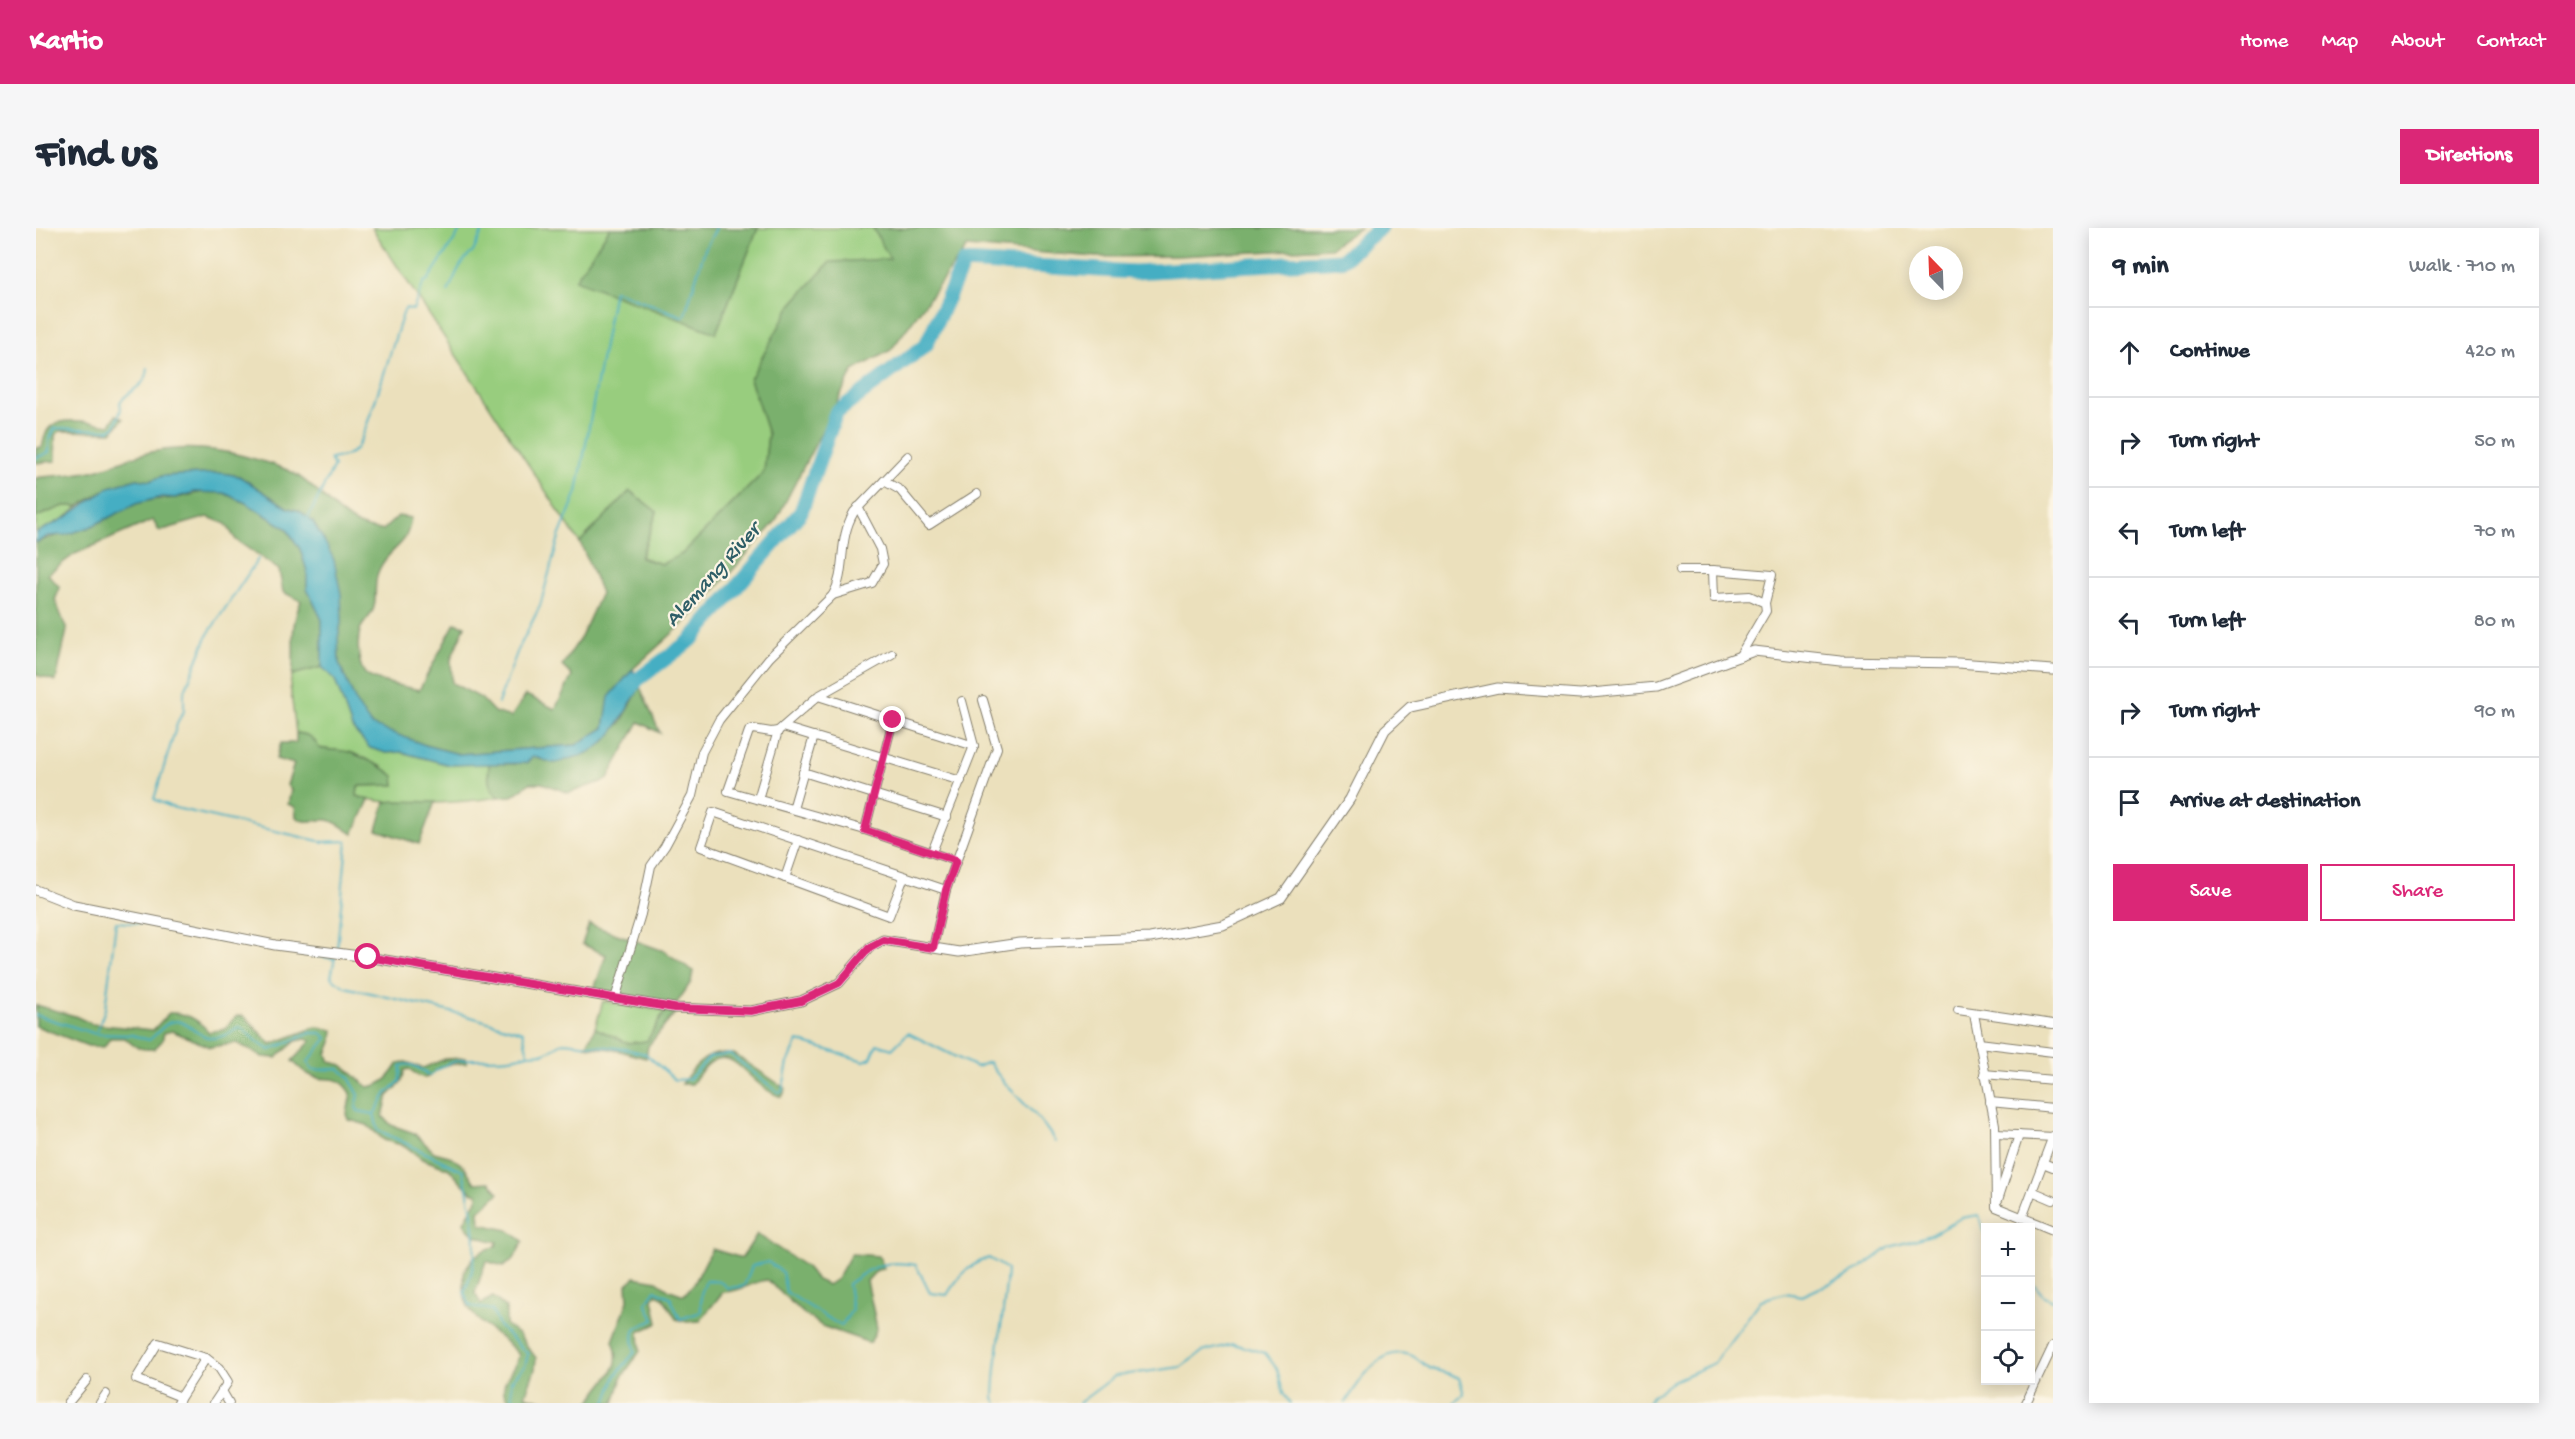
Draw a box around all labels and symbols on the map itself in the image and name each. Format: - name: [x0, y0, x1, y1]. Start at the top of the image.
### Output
- north arrow: [1909, 246, 1963, 300]
- water label: Alemang River: [661, 516, 770, 633]
- route end: [879, 706, 905, 732]
- route start: [354, 943, 380, 969]

